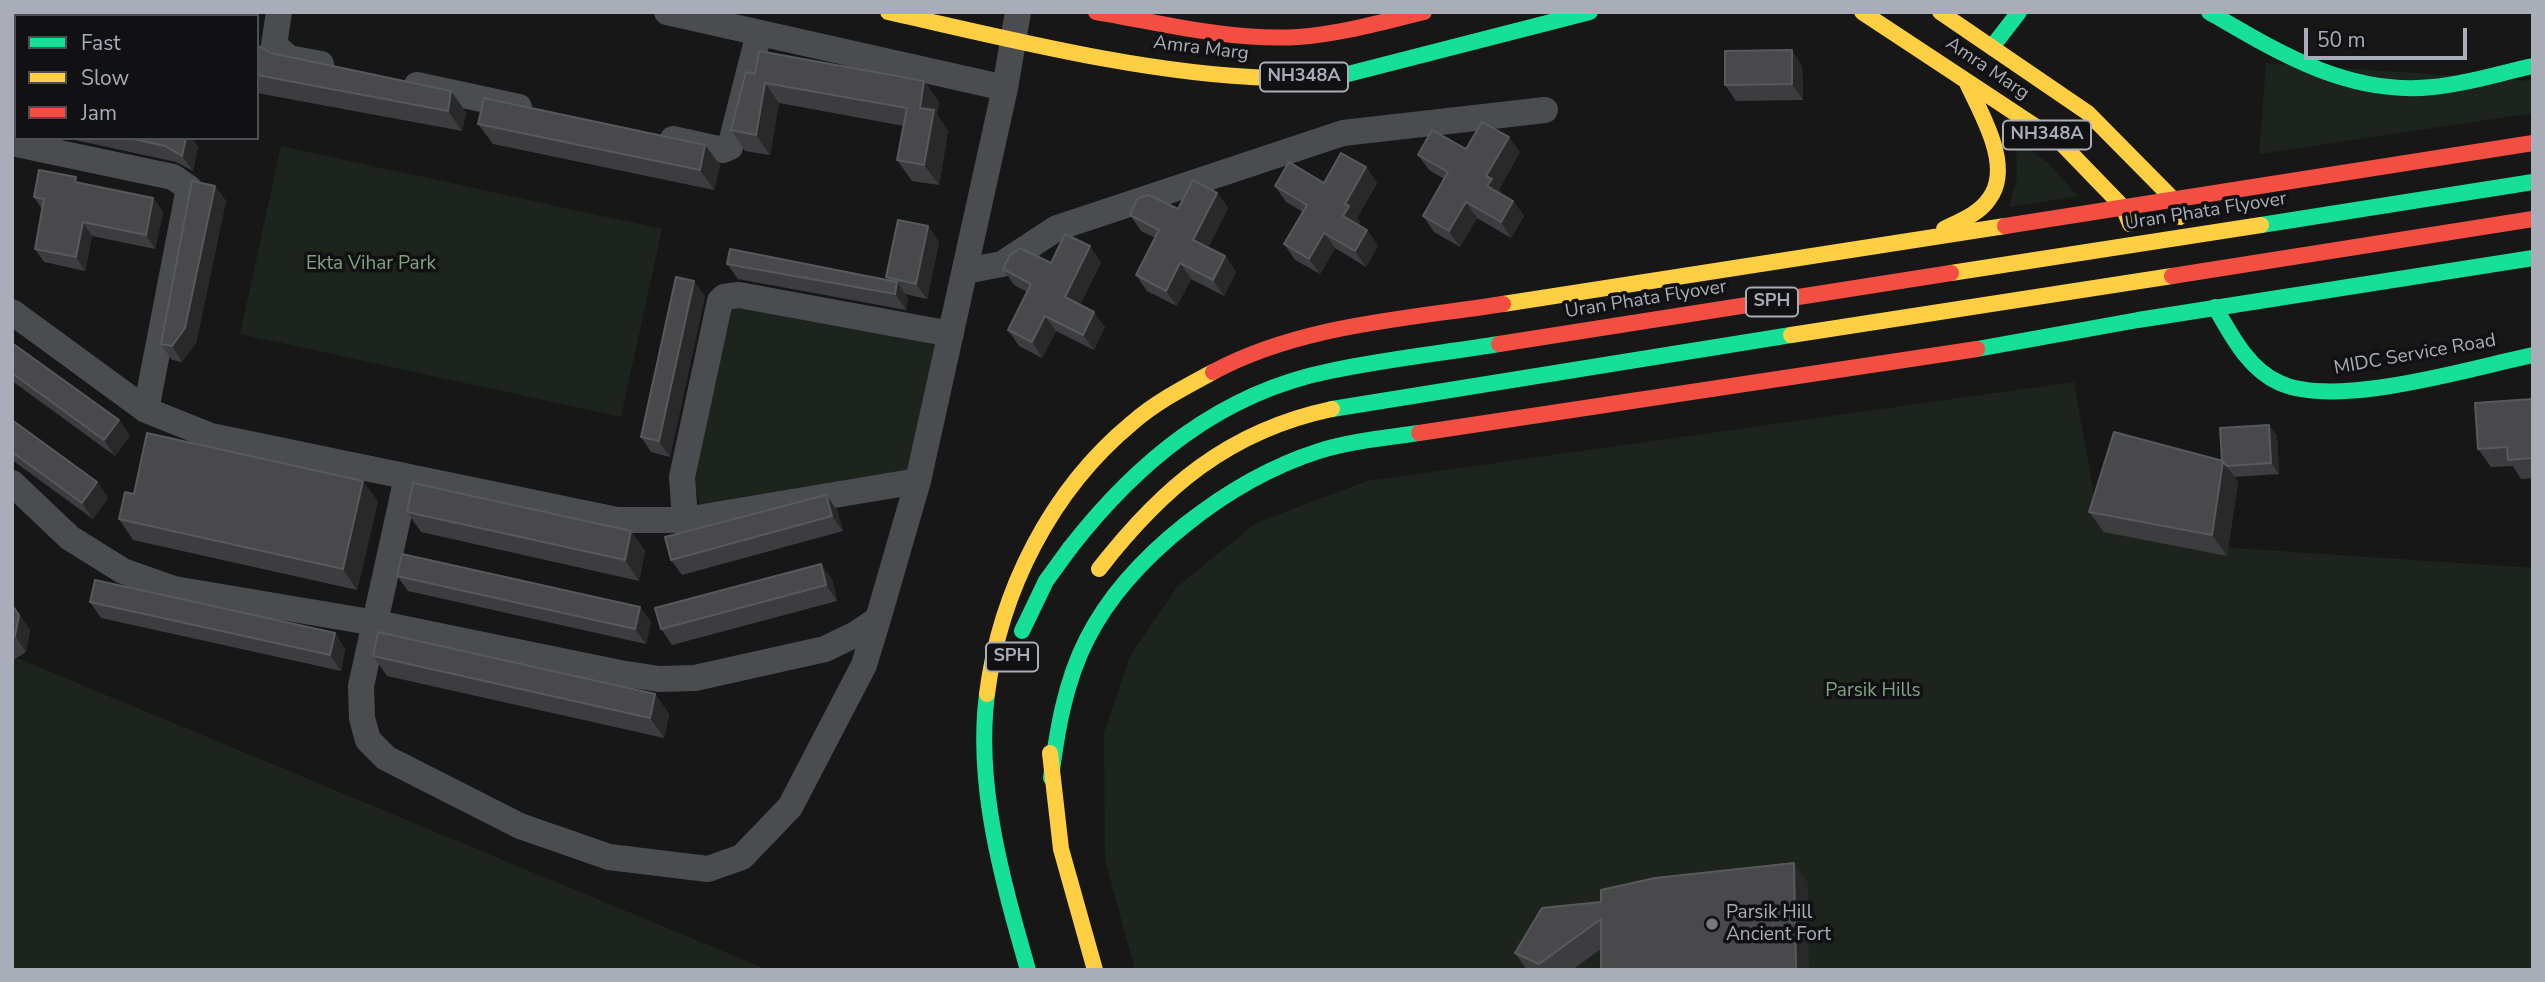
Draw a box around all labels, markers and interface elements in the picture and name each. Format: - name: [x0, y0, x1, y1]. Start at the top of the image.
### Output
- legend: [14, 14, 259, 140]
- scale bar: [2307, 14, 2470, 58]
- text: 50 m: [2317, 26, 2366, 54]
- text: Fast: [81, 29, 121, 57]
- street label: Amra Marg: [1152, 32, 1250, 66]
- street label: Amra Marg: [1941, 33, 2033, 105]
- road number: NH348A: [1260, 62, 1348, 92]
- text: Slow: [81, 64, 129, 92]
- text: Jam: [81, 99, 117, 127]
- road number: NH348A: [2003, 120, 2091, 150]
- street label: Uran Phata Flyover: [2124, 188, 2288, 236]
- park label: Ekta Vihar Park: [306, 253, 436, 275]
- street label: Uran Phata Flyover: [1564, 276, 1728, 324]
- road number: SPH: [1746, 288, 1798, 316]
- street label: MIDC Service Road: [2332, 330, 2498, 380]
- road number: SPH: [986, 642, 1038, 672]
- park label: Parsik Hills: [1825, 680, 1921, 702]
- place label: Parsik Hill Ancient Fort: [1726, 902, 1831, 946]
- marker: Parsik Hill Ancient Fort: [1704, 916, 1720, 932]

